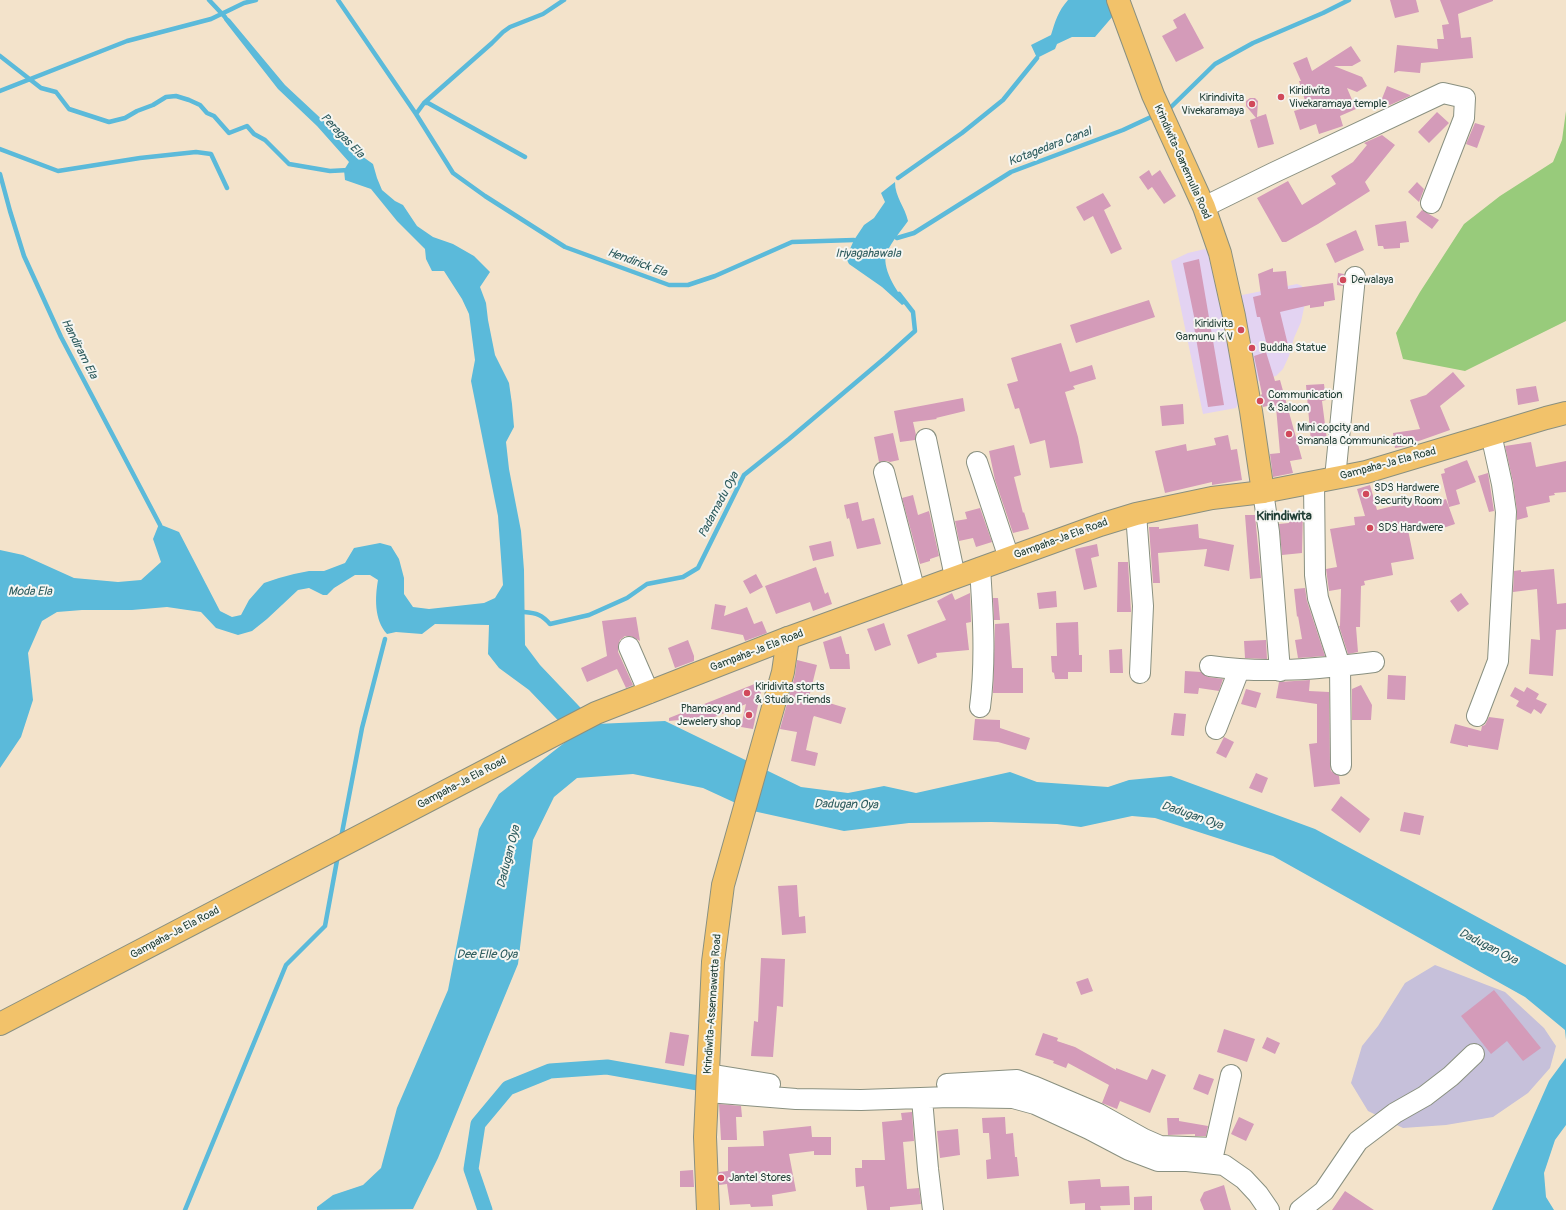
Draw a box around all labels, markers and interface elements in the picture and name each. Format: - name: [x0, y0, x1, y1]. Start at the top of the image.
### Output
- place label: Kiridiwita Vivekaramaya temple: [1289, 84, 1387, 110]
- place label: Kirindivita Vivekaramaya: [1181, 91, 1244, 117]
- marker: Kiridiwita Vivekaramaya temple: [1276, 92, 1286, 102]
- marker: Kirindivita Vivekaramaya: [1247, 99, 1257, 109]
- street label: Krindiwita-Ganemulla Road: [1151, 103, 1213, 221]
- water label: Peragas Ela: [317, 111, 367, 161]
- water label: Kotagedara Canal: [1006, 125, 1094, 169]
- water label: Hendirick Ela: [605, 246, 669, 280]
- water label: Iriyagahawala: [835, 247, 901, 261]
- place label: Dewalaya: [1351, 273, 1393, 287]
- marker: Dewalaya: [1338, 275, 1348, 285]
- water label: Handiram Ela: [58, 317, 100, 381]
- place label: Kiridivita Gamunu K V: [1176, 317, 1233, 343]
- marker: Kiridivita Gamunu K V: [1236, 325, 1246, 335]
- place label: Buddha Statue: [1260, 341, 1326, 355]
- marker: Buddha Statue: [1247, 343, 1257, 353]
- place label: Communication & Saloon: [1268, 388, 1342, 414]
- marker: Communication & Saloon: [1255, 396, 1265, 406]
- place label: Mini copcity and Smanala Communication,: [1297, 421, 1417, 447]
- marker: Mini copcity and Smanala Communication,: [1284, 429, 1294, 439]
- street label: Gampaha-Ja Ela Road: [1339, 445, 1437, 483]
- water label: Padamadu Oya: [696, 470, 742, 540]
- place label: SDS Hardwere Security Room: [1374, 481, 1442, 507]
- marker: SDS Hardwere Security Room: [1361, 489, 1371, 499]
- district label: Kirindiwita: [1256, 509, 1312, 525]
- street label: Gampaha-Ja Ela Road: [1012, 516, 1110, 562]
- place label: SDS Hardwere: [1378, 521, 1443, 535]
- marker: SDS Hardwere: [1365, 523, 1375, 533]
- water label: Moda Ela: [8, 585, 52, 599]
- street label: Gampaha-Ja Ela Road: [708, 627, 806, 675]
- place label: Kiridivita storts & Studio Friends: [755, 680, 831, 706]
- marker: Kiridivita storts & Studio Friends: [742, 688, 752, 698]
- place label: Phamacy and Jewelery shop: [677, 702, 741, 728]
- marker: Phamacy and Jewelery shop: [744, 710, 754, 720]
- street label: Gampaha-Ja Ela Road: [415, 754, 509, 812]
- water label: Dadugan Oya: [814, 797, 878, 813]
- water label: Dadugan Oya: [1159, 799, 1225, 833]
- water label: Dadugan Oya: [494, 824, 524, 890]
- street label: Gampaha-Ja Ela Road: [128, 904, 222, 962]
- water label: Dadugan Oya: [1456, 926, 1520, 968]
- street label: Krindiwita-Assennawatta Road: [702, 933, 724, 1075]
- water label: Dee Elle Oya: [457, 948, 517, 962]
- place label: Jantel Stores: [729, 1171, 791, 1185]
- marker: Jantel Stores: [716, 1173, 726, 1183]

